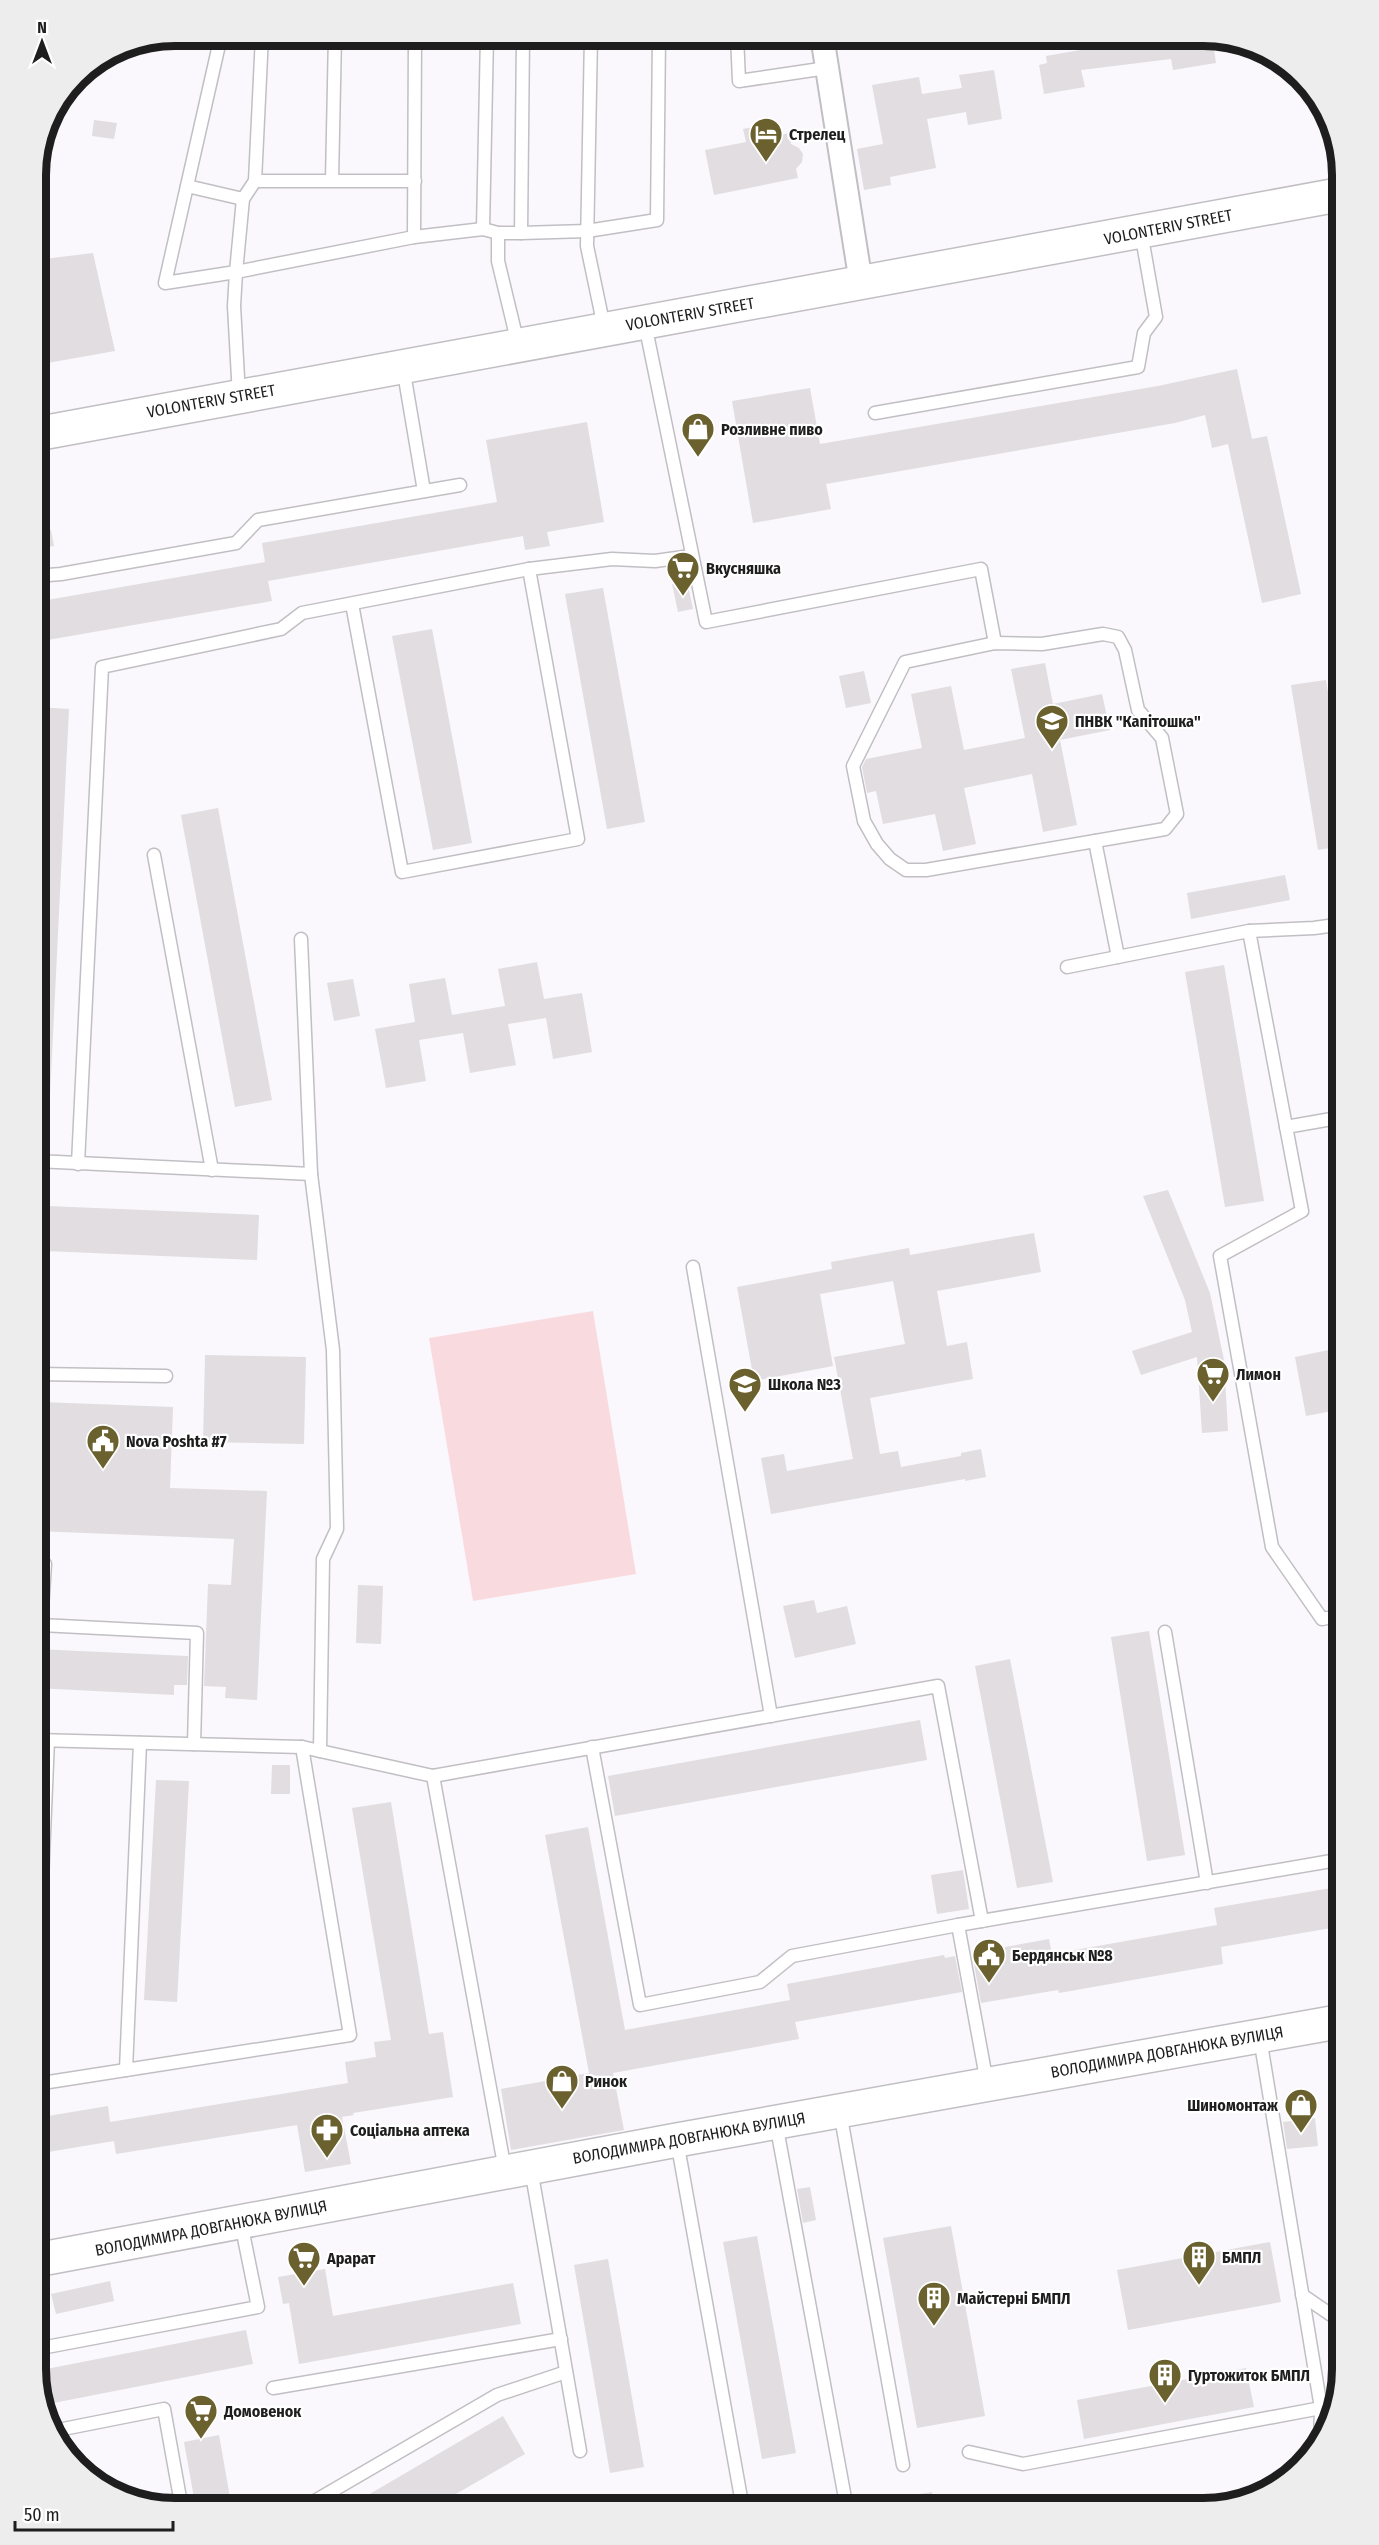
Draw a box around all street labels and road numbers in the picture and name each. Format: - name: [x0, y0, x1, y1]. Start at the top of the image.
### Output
- street label: VOLONTERIV STREET: [1102, 205, 1234, 249]
- street label: VOLONTERIV STREET: [624, 293, 756, 335]
- street label: VOLONTERIV STREET: [145, 380, 277, 422]
- street label: ВОЛОДИМИРА ДОВГАНЮКА ВУЛИЦЯ: [1049, 2022, 1285, 2082]
- street label: ВОЛОДИМИРА ДОВГАНЮКА ВУЛИЦЯ: [571, 2108, 807, 2168]
- street label: ВОЛОДИМИРА ДОВГАНЮКА ВУЛИЦЯ: [93, 2196, 329, 2260]

